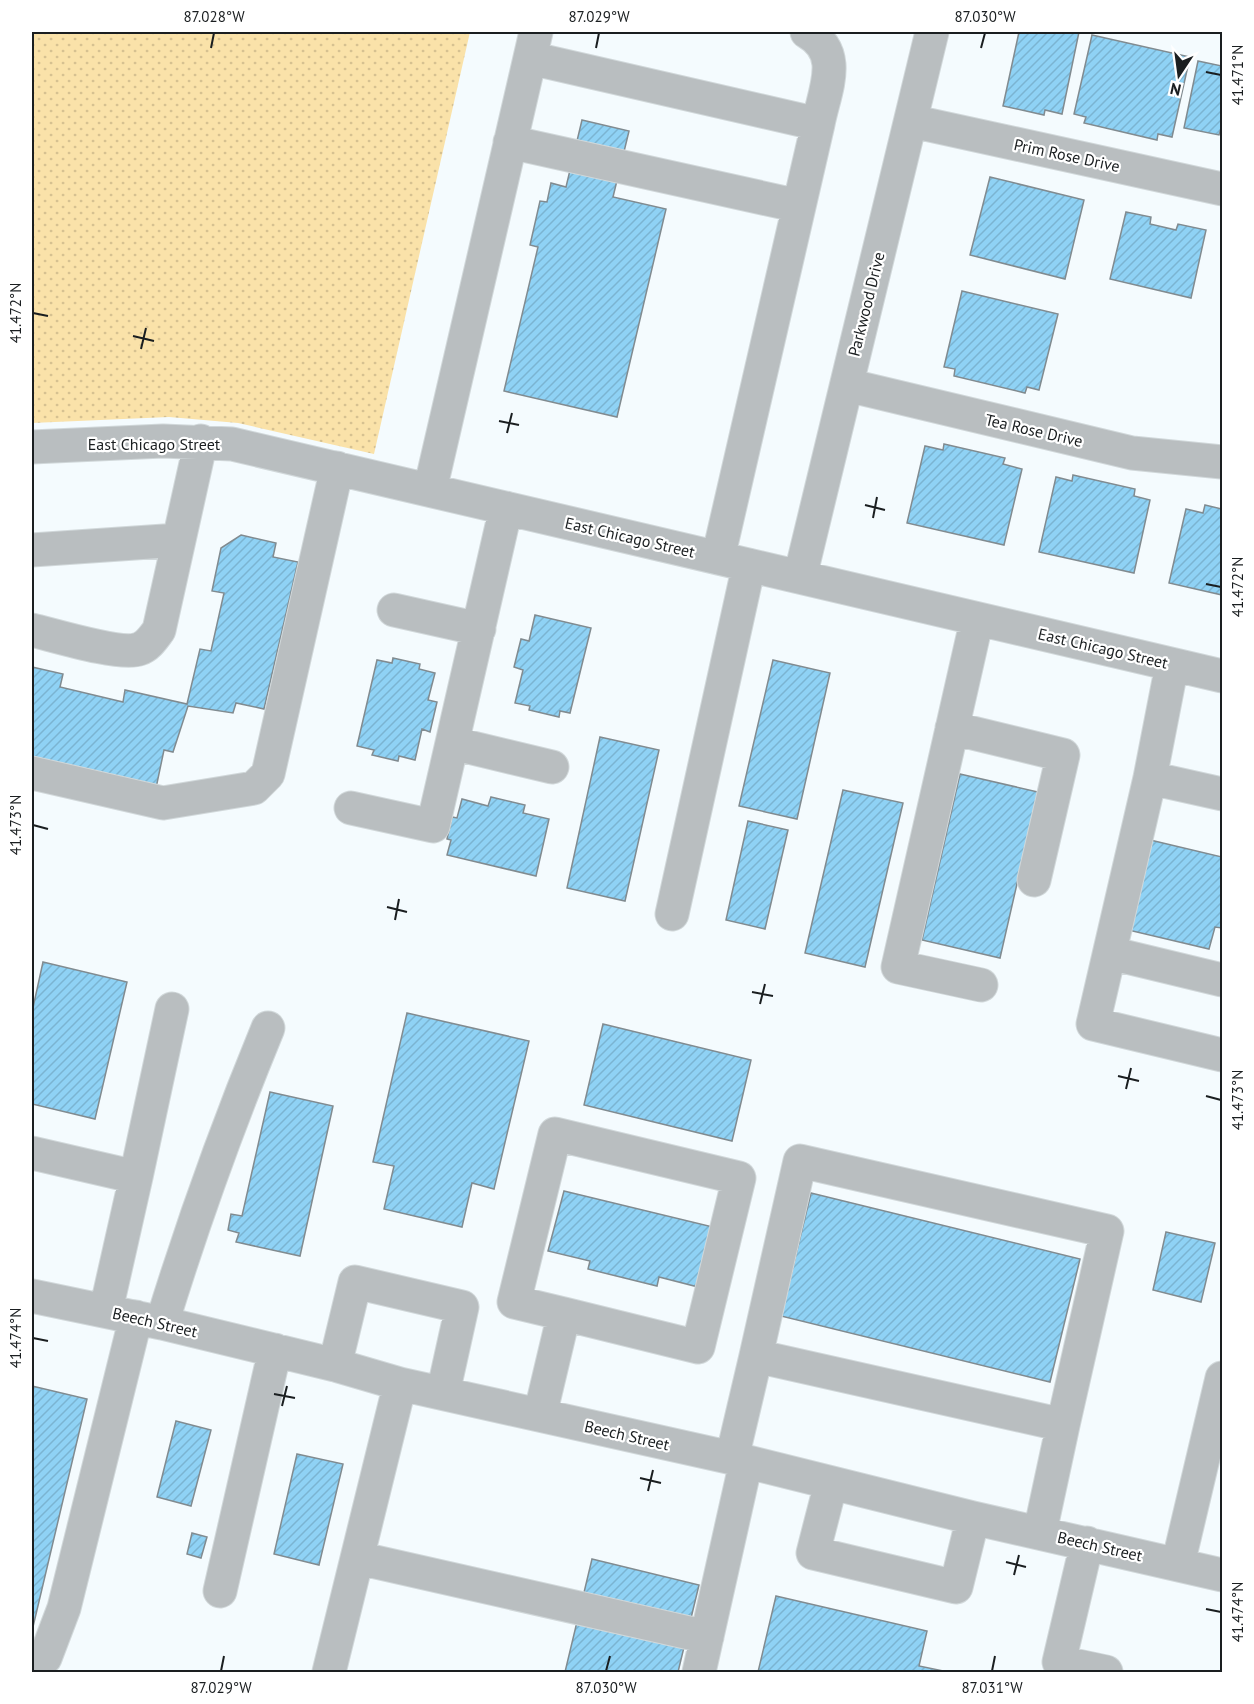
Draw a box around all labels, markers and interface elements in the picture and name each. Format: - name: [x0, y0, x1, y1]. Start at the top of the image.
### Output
- text: 87.028°W: [183, 7, 245, 26]
- text: 87.029°W: [568, 7, 630, 26]
- text: 87.030°W: [954, 7, 1016, 26]
- north arrow: [1149, 45, 1209, 105]
- text: 41.471°N: [1228, 45, 1247, 105]
- text: N: [1168, 79, 1183, 101]
- street label: Prim Rose Drive: [1012, 134, 1122, 176]
- street label: Parkwood Drive: [843, 250, 889, 358]
- text: 41.472°N: [6, 283, 25, 343]
- street label: Tea Rose Drive: [983, 409, 1085, 451]
- street label: East Chicago Street: [88, 434, 221, 454]
- street label: East Chicago Street: [563, 512, 697, 562]
- text: 41.472°N: [1228, 557, 1247, 617]
- street label: East Chicago Street: [1036, 623, 1170, 673]
- text: 41.473°N: [6, 795, 25, 855]
- text: 41.473°N: [1228, 1070, 1247, 1130]
- street label: Beech Street: [111, 1303, 200, 1342]
- text: 41.474°N: [6, 1308, 25, 1368]
- street label: Beech Street: [583, 1416, 672, 1455]
- street label: Beech Street: [1056, 1527, 1145, 1566]
- text: 41.474°N: [1228, 1582, 1247, 1642]
- text: 87.029°W: [190, 1678, 252, 1697]
- text: 87.030°W: [575, 1678, 637, 1697]
- text: 87.031°W: [961, 1678, 1023, 1697]

